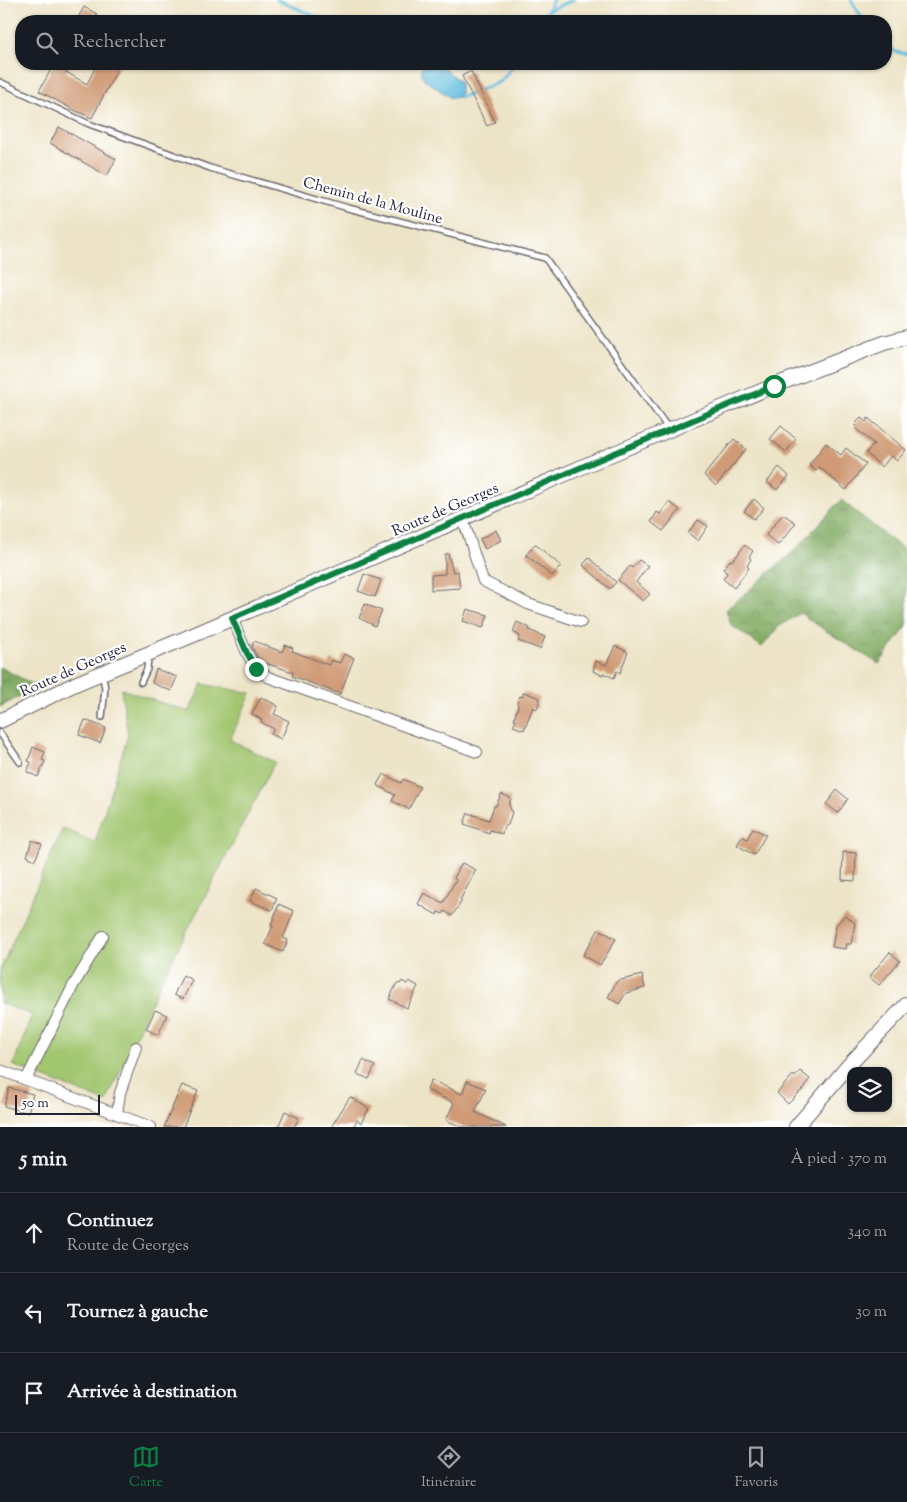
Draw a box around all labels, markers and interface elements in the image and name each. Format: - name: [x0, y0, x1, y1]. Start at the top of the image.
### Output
- search box: [15, 15, 892, 70]
- icon: search: [33, 29, 61, 57]
- text: Rechercher: [73, 29, 166, 56]
- street label: Chemin de la Mouline: [300, 173, 445, 230]
- route start: [763, 375, 786, 398]
- street label: Route de Georges: [389, 478, 502, 542]
- street label: Route de Georges: [17, 638, 130, 703]
- route end: [245, 658, 268, 681]
- map controls: [847, 1067, 892, 1112]
- button: layers: [847, 1067, 892, 1112]
- scale bar: [15, 1092, 100, 1115]
- text: 50 m: [22, 1094, 49, 1114]
- text: 5 min: [20, 1145, 67, 1175]
- text: À pied · 370 m: [791, 1148, 887, 1171]
- text: Continuez: [67, 1208, 153, 1235]
- icon: ahead: [20, 1219, 48, 1247]
- text: 340 m: [848, 1221, 887, 1244]
- text: Route de Georges: [67, 1235, 189, 1258]
- icon: left: [20, 1299, 48, 1327]
- text: Tournez à gauche: [67, 1299, 208, 1326]
- text: 30 m: [856, 1301, 887, 1324]
- icon: arrive: [20, 1379, 48, 1407]
- text: Arrivée à destination: [67, 1379, 238, 1406]
- tab: Carte: [129, 1443, 163, 1493]
- tab: Itinéraire: [421, 1443, 477, 1493]
- tab: Favoris: [735, 1443, 778, 1493]

